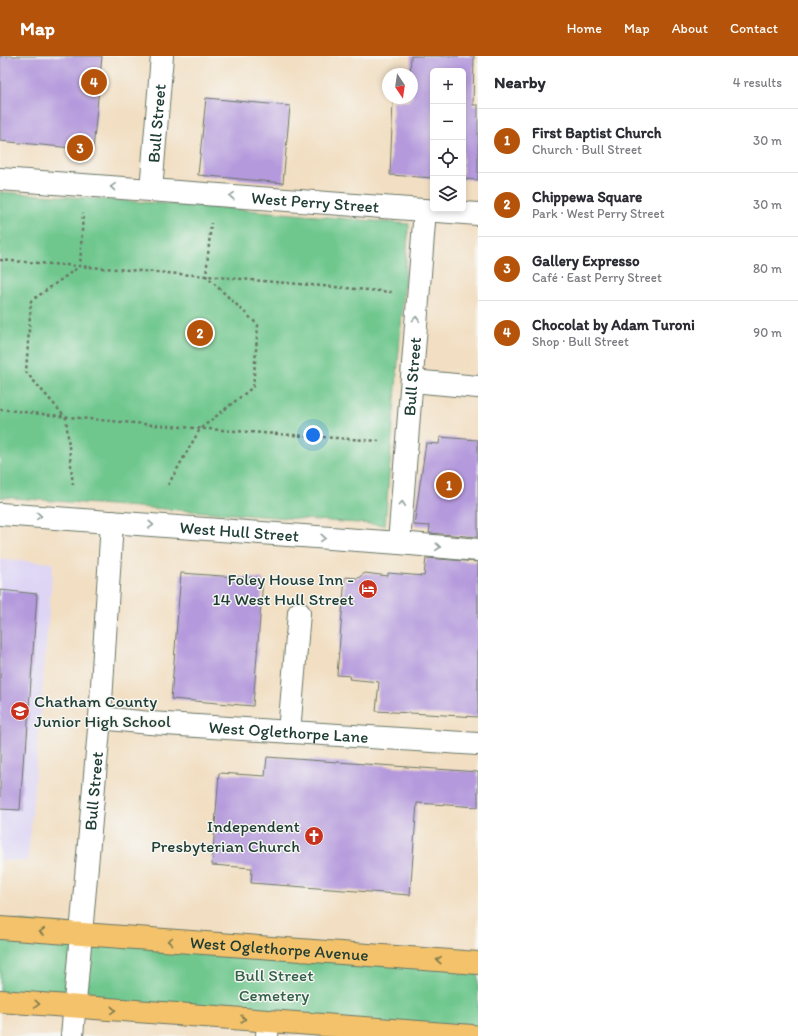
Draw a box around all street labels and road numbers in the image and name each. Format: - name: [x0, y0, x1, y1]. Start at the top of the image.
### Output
- street label: Bull Street: [143, 82, 170, 163]
- street label: West Perry Street: [250, 187, 380, 217]
- street label: Bull Street: [399, 336, 425, 417]
- street label: West Hull Street: [179, 517, 300, 546]
- street label: West Oglethorpe Lane: [208, 717, 369, 747]
- street label: Bull Street: [80, 750, 107, 831]
- street label: West Oglethorpe Avenue: [189, 932, 369, 965]

